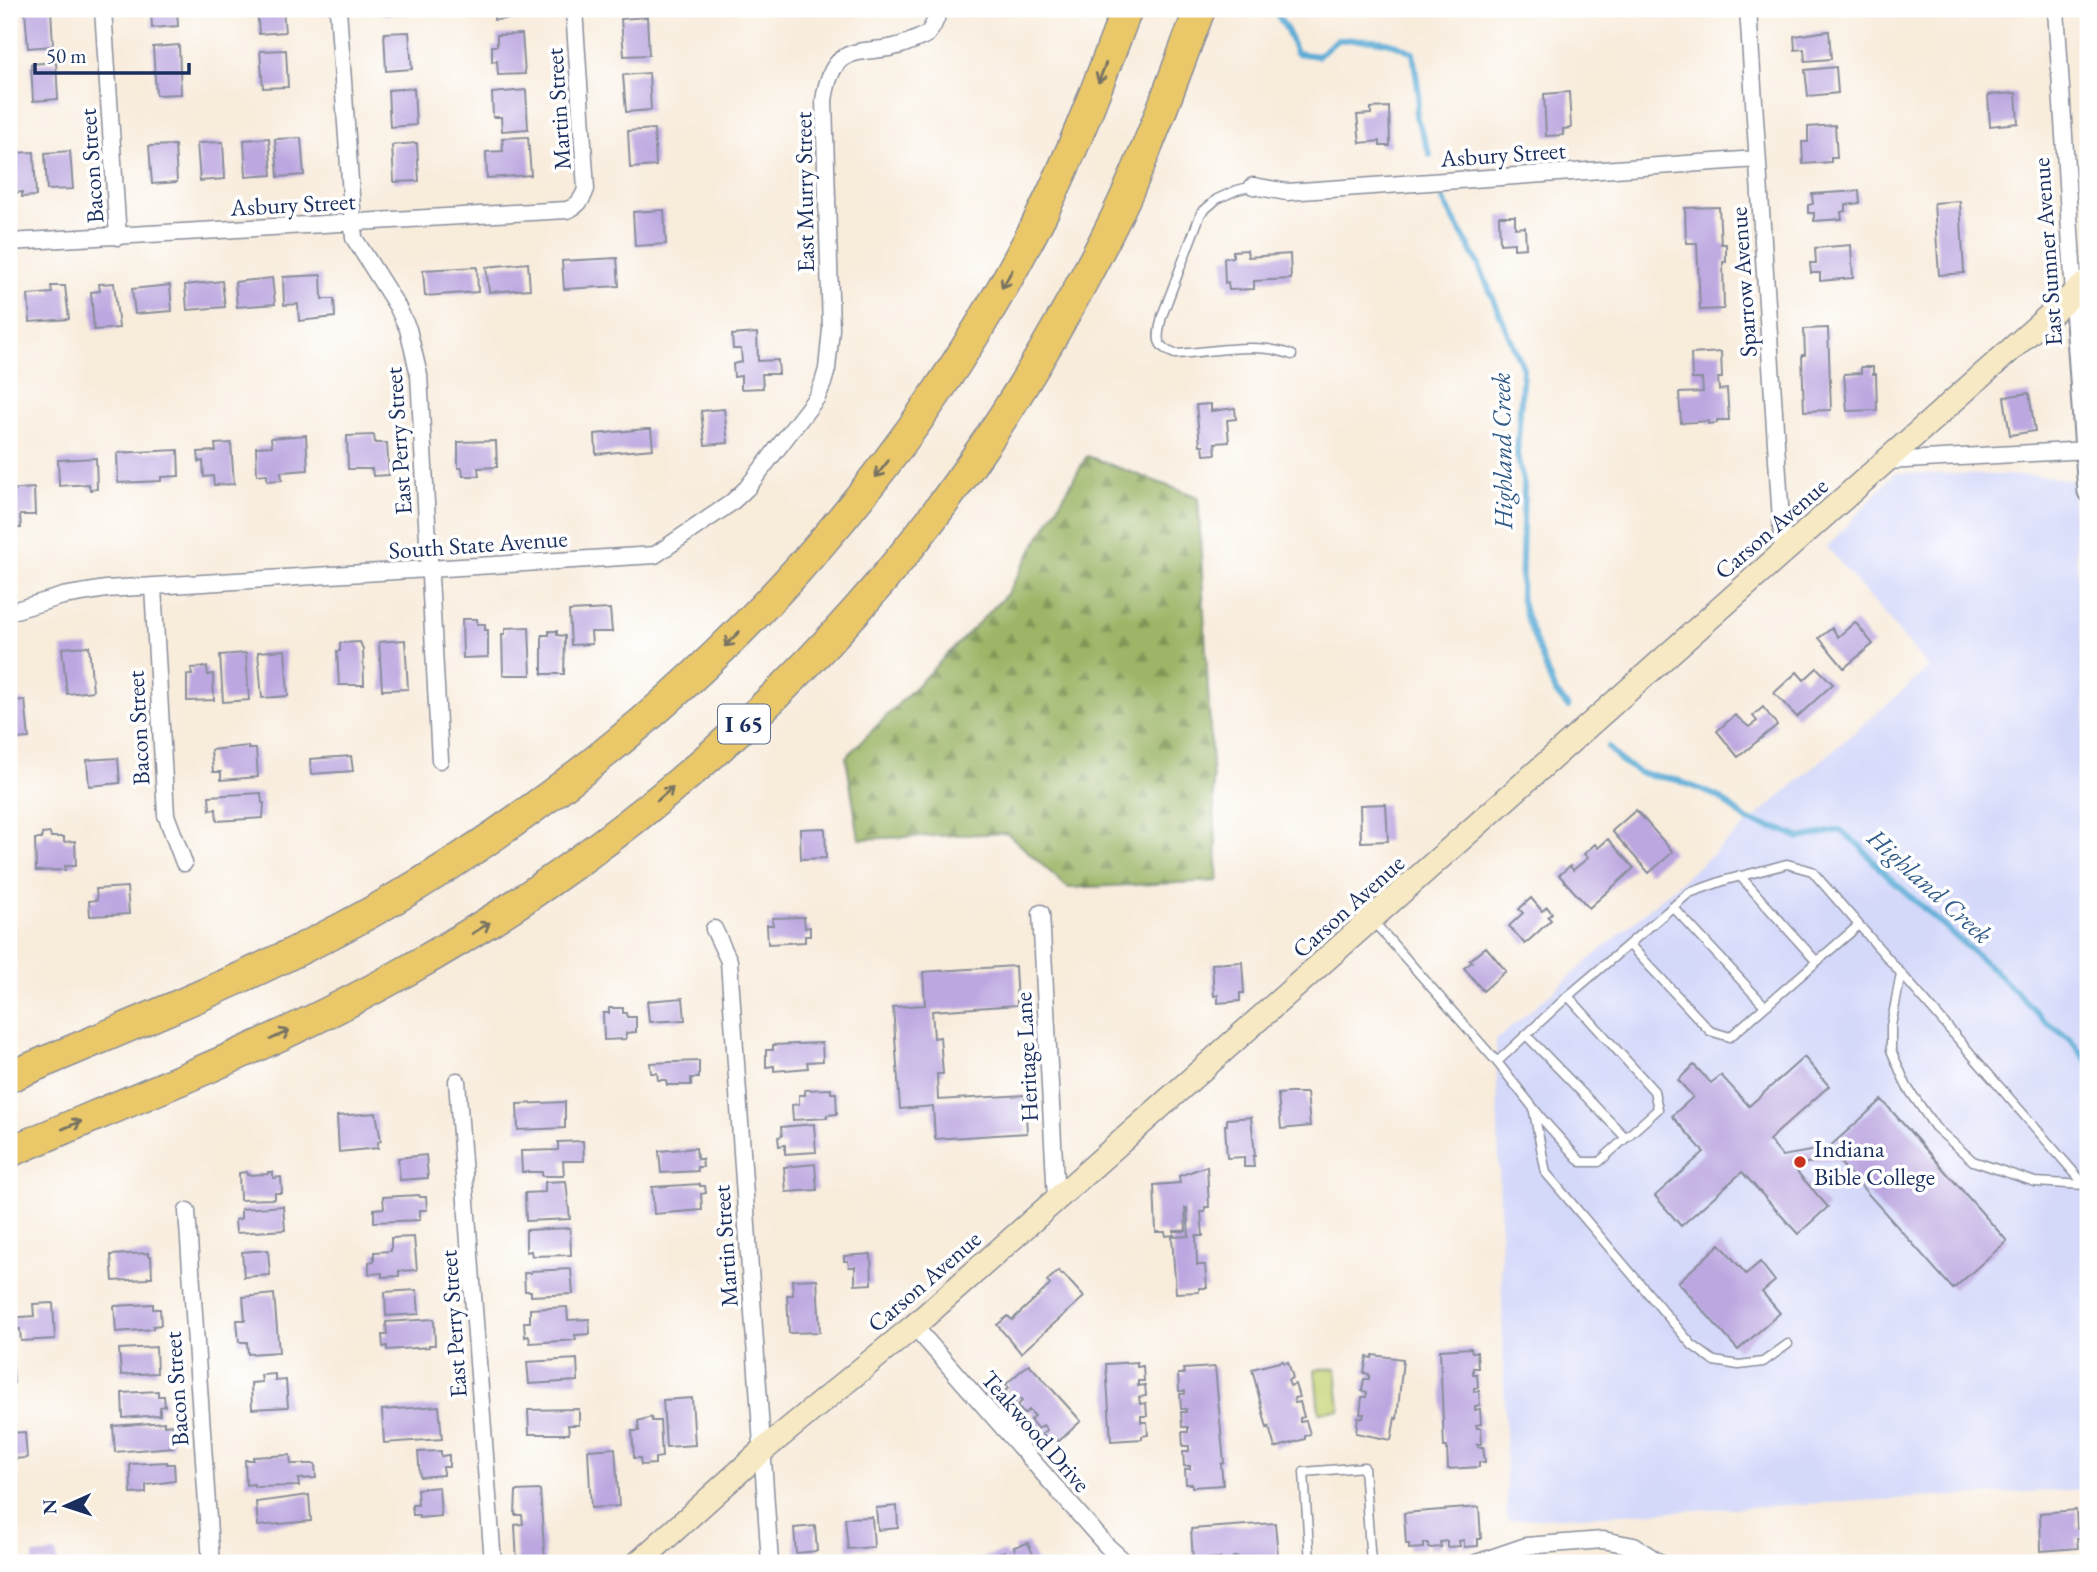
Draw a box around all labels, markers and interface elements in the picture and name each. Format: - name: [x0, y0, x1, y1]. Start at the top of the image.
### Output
- scale bar: [35, 32, 189, 76]
- text: 50 m: [46, 42, 87, 69]
- street label: Martin Street: [538, 46, 578, 171]
- one-way arrow: [1095, 61, 1108, 83]
- street label: Bacon Street: [71, 107, 110, 224]
- street label: East Murry Street: [787, 111, 821, 273]
- street label: Asbury Street: [1438, 134, 1567, 174]
- street label: East Sumner Avenue: [2025, 157, 2069, 347]
- street label: Asbury Street: [229, 185, 357, 223]
- street label: Sparrow Avenue: [1722, 206, 1764, 358]
- one-way arrow: [1000, 268, 1014, 288]
- street label: East Perry Street: [377, 366, 419, 516]
- water label: Highland Creek: [1484, 372, 1520, 531]
- one-way arrow: [875, 459, 890, 477]
- street label: Carson Avenue: [1708, 470, 1834, 586]
- street label: South State Avenue: [388, 522, 568, 566]
- one-way arrow: [723, 630, 740, 647]
- street label: Bacon Street: [119, 669, 156, 786]
- road number: I 65: [718, 704, 770, 744]
- one-way arrow: [655, 786, 673, 802]
- water label: Highland Creek: [1860, 820, 2000, 951]
- street label: Carson Avenue: [1285, 847, 1411, 965]
- one-way arrow: [470, 920, 490, 934]
- street label: Heritage Lane: [1007, 991, 1045, 1123]
- one-way arrow: [269, 1028, 290, 1041]
- one-way arrow: [60, 1118, 82, 1131]
- place label: Indiana Bible College: [1814, 1133, 1935, 1192]
- marker: Indiana Bible College: [1792, 1154, 1808, 1170]
- street label: Martin Street: [705, 1183, 745, 1308]
- street label: Carson Avenue: [861, 1223, 987, 1339]
- street label: East Perry Street: [432, 1249, 474, 1399]
- street label: Bacon Street: [156, 1330, 195, 1447]
- street label: Teakwood Drive: [975, 1364, 1097, 1498]
- north arrow: [32, 1470, 102, 1540]
- text: N: [37, 1498, 62, 1515]

